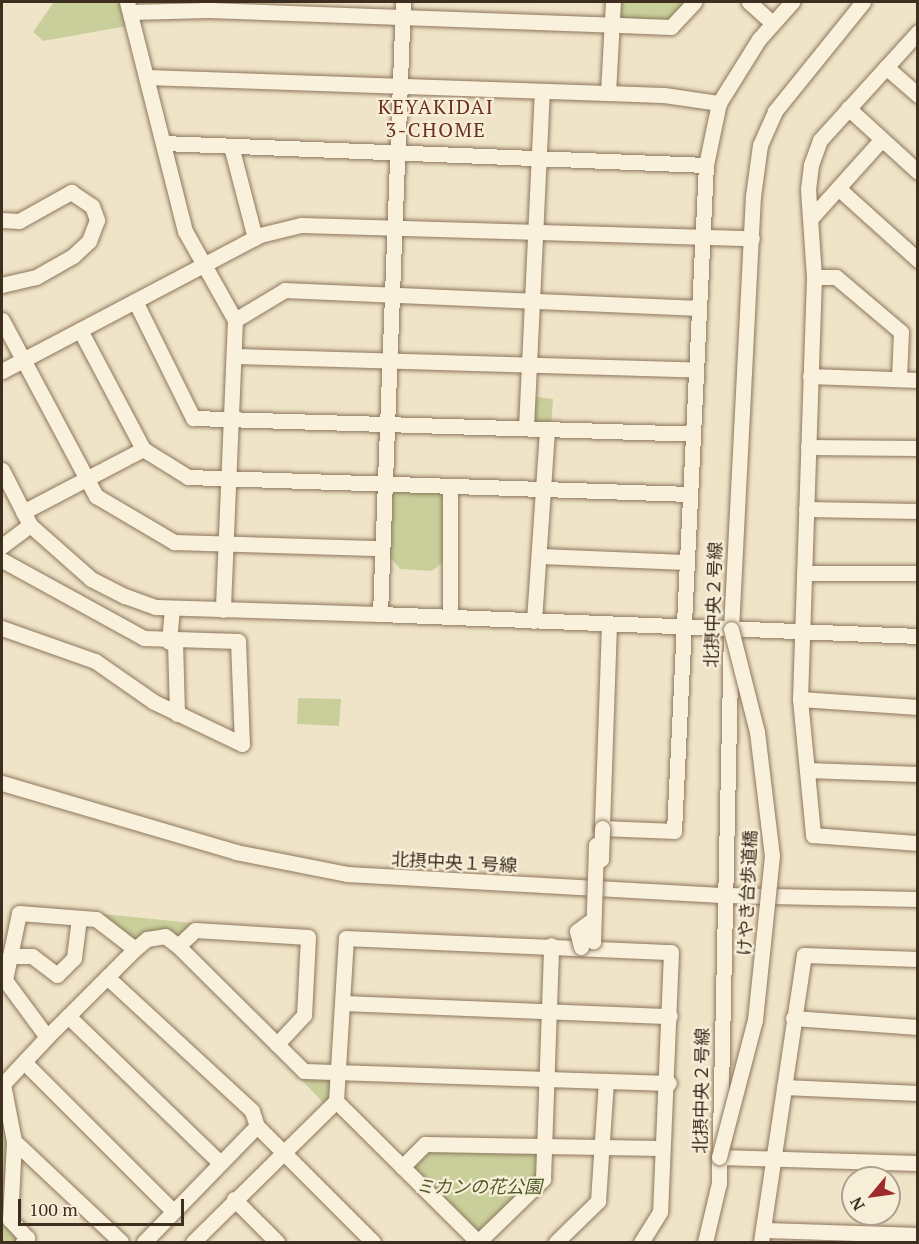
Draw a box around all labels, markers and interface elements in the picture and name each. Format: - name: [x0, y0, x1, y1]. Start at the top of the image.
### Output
- district label: KEYAKIDAI 3-CHOME: [378, 94, 494, 141]
- street label: 北摂中央２号線: [700, 542, 726, 668]
- street label: けやき台歩道橋: [733, 830, 761, 956]
- street label: 北摂中央１号線: [391, 848, 517, 876]
- street label: 北摂中央２号線: [689, 1028, 713, 1154]
- north arrow: [841, 1166, 901, 1226]
- park label: ミカンの花公園: [416, 1175, 542, 1197]
- scale bar: [21, 1187, 188, 1225]
- text: N: [844, 1193, 870, 1214]
- text: 100 m: [29, 1197, 78, 1221]

